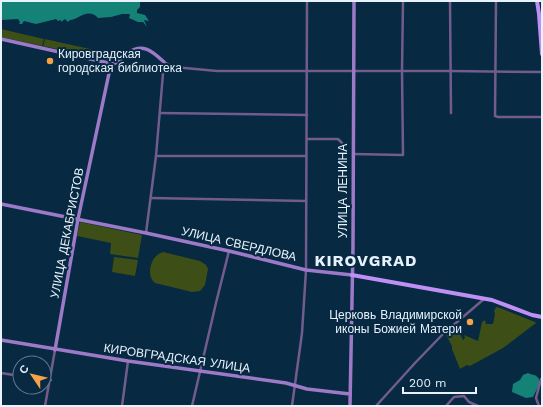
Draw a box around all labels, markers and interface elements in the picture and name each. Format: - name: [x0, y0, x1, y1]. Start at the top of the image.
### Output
- place label: Кировградская городская библиотека: [58, 47, 182, 75]
- marker: Кировградская городская библиотека: [45, 56, 55, 66]
- street label: УЛИЦА ЛЕНИНА: [336, 144, 350, 238]
- street label: УЛИЦА ДЕКАБРИСТОВ: [47, 167, 87, 299]
- street label: УЛИЦА СВЕРДЛОВА: [180, 224, 298, 264]
- district label: KIROVGRAD: [314, 251, 418, 270]
- place label: Церковь Владимирской иконы Божией Матери: [329, 308, 462, 336]
- marker: Церковь Владимирской иконы Божией Матери: [465, 317, 475, 327]
- street label: КИРОВГРАДСКАЯ УЛИЦА: [103, 341, 251, 375]
- north arrow: [12, 355, 52, 395]
- text: С: [17, 363, 32, 377]
- scale bar: [403, 369, 476, 395]
- text: 200 m: [409, 376, 446, 390]

